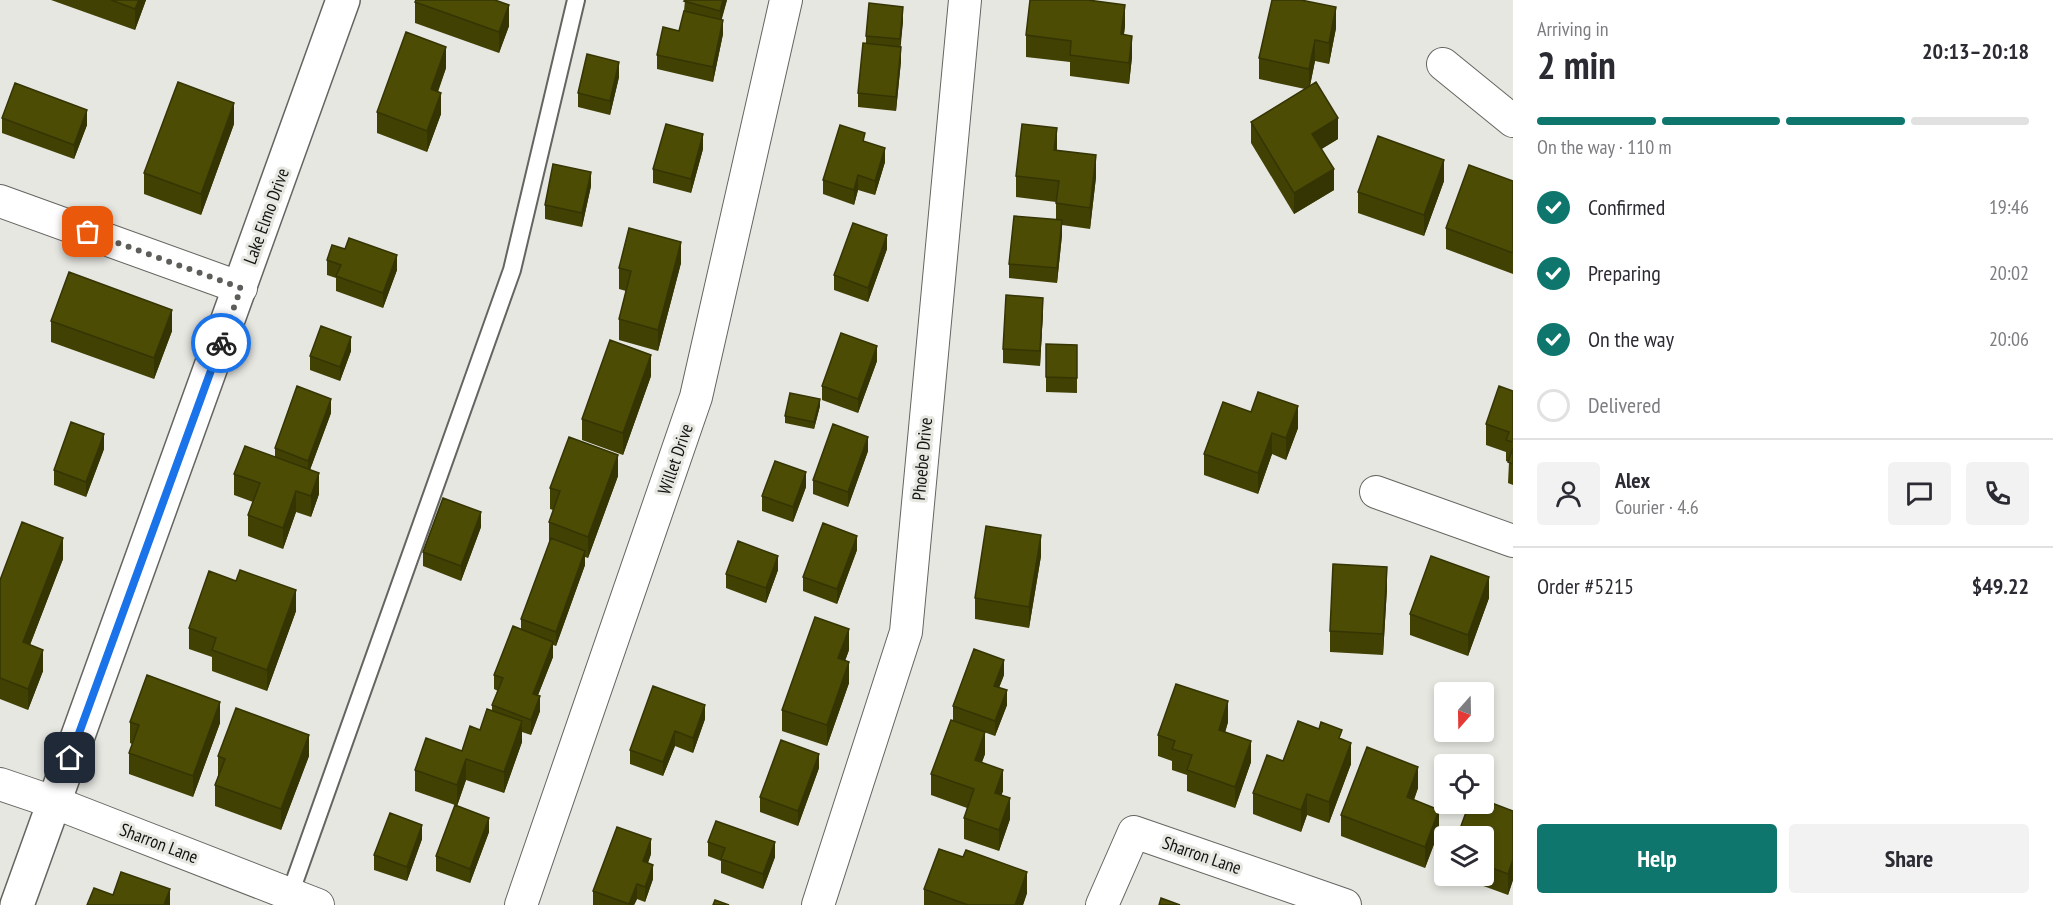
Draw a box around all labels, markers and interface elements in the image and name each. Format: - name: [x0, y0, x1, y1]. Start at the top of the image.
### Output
- text: Arriving in: [1537, 16, 1609, 42]
- text: 20:13–20:18: [1922, 37, 2029, 65]
- text: 2 min: [1537, 39, 1616, 90]
- text: On the way · 110 m: [1537, 134, 1672, 160]
- street label: Lake Elmo Drive: [238, 165, 294, 267]
- icon: check: [1537, 191, 1570, 224]
- text: Confirmed: [1588, 193, 1665, 221]
- text: 19:46: [1989, 194, 2029, 220]
- pin: [62, 206, 113, 257]
- icon: bag: [71, 215, 104, 248]
- icon: check: [1537, 257, 1570, 290]
- text: Preparing: [1588, 259, 1661, 287]
- text: 20:02: [1989, 260, 2029, 286]
- courier: [191, 313, 251, 373]
- icon: check: [1537, 323, 1570, 356]
- text: On the way: [1588, 325, 1674, 353]
- text: 20:06: [1989, 326, 2029, 352]
- icon: bike: [205, 327, 238, 360]
- text: Delivered: [1588, 391, 1661, 419]
- street label: Phoebe Drive: [907, 417, 937, 501]
- street label: Willet Drive: [652, 421, 698, 497]
- button: person: [1537, 462, 1600, 525]
- button: chat: [1888, 462, 1951, 525]
- button: phone: [1966, 462, 2029, 525]
- text: Alex: [1615, 466, 1650, 494]
- text: Courier · 4.6: [1615, 494, 1699, 520]
- text: Order #5215: [1537, 572, 1634, 600]
- text: $49.22: [1972, 572, 2029, 600]
- north arrow: [1434, 682, 1494, 742]
- map controls: [1434, 682, 1494, 886]
- pin: [44, 732, 95, 783]
- icon: home: [53, 741, 86, 774]
- button: locate: [1434, 754, 1494, 814]
- street label: Sharron Lane: [117, 818, 201, 868]
- button: Help: [1537, 824, 1777, 893]
- button: Share: [1789, 824, 2029, 893]
- button: layers: [1434, 826, 1494, 886]
- street label: Sharron Lane: [1160, 831, 1244, 879]

